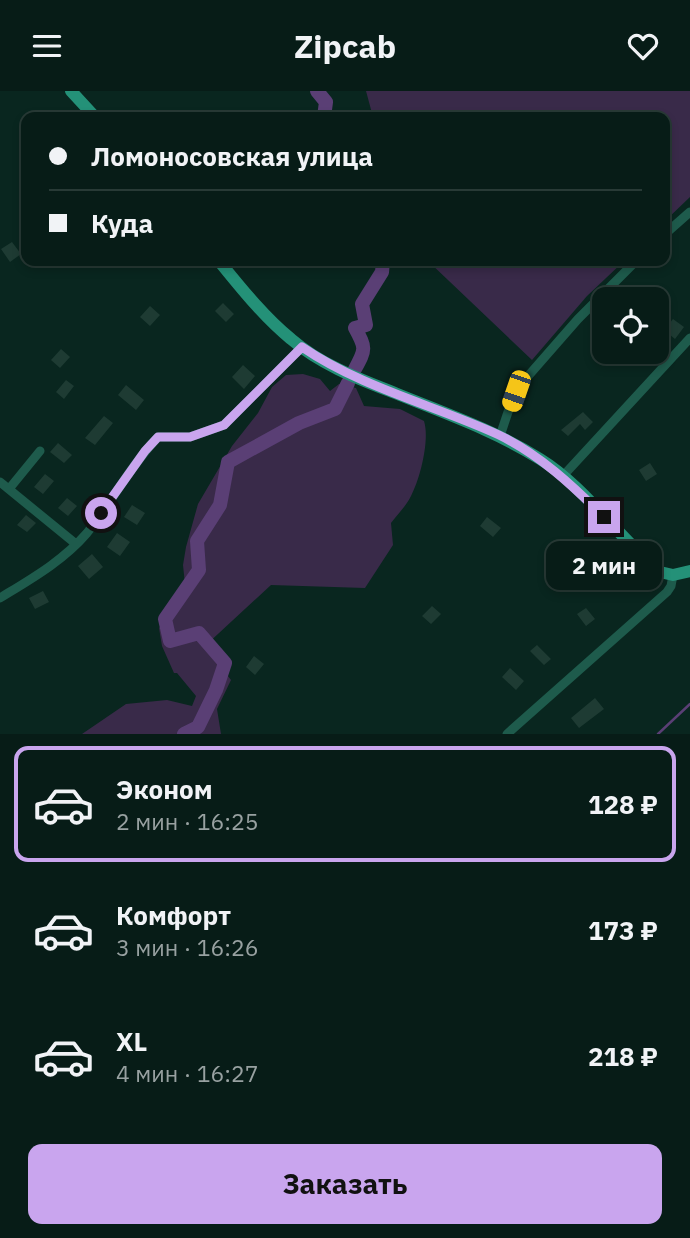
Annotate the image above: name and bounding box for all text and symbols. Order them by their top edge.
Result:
text: Zipcab [294,25,396,67]
icon: menu [28,27,66,65]
icon: heart [624,27,662,65]
text: Ломоносовская улица [91,139,373,173]
text: Куда [91,206,153,240]
map controls [592,287,669,364]
button: locate [592,287,669,364]
car [500,368,533,414]
route start [85,497,117,529]
route end [588,501,620,533]
callout: 2 мин [546,541,662,591]
text: 2 мин [572,550,636,580]
text: Эконом [116,772,213,806]
icon: car [32,773,95,836]
text: 128 ₽ [588,787,658,821]
text: 2 мин · 16:25 [116,806,259,836]
text: Комфорт [116,898,231,932]
icon: car [32,899,95,962]
text: 173 ₽ [588,913,658,947]
text: 3 мин · 16:26 [116,932,259,962]
text: XL [116,1024,147,1058]
icon: car [32,1025,95,1088]
text: 218 ₽ [588,1039,658,1073]
text: 4 мин · 16:27 [116,1058,259,1088]
button: Заказать [28,1144,662,1224]

